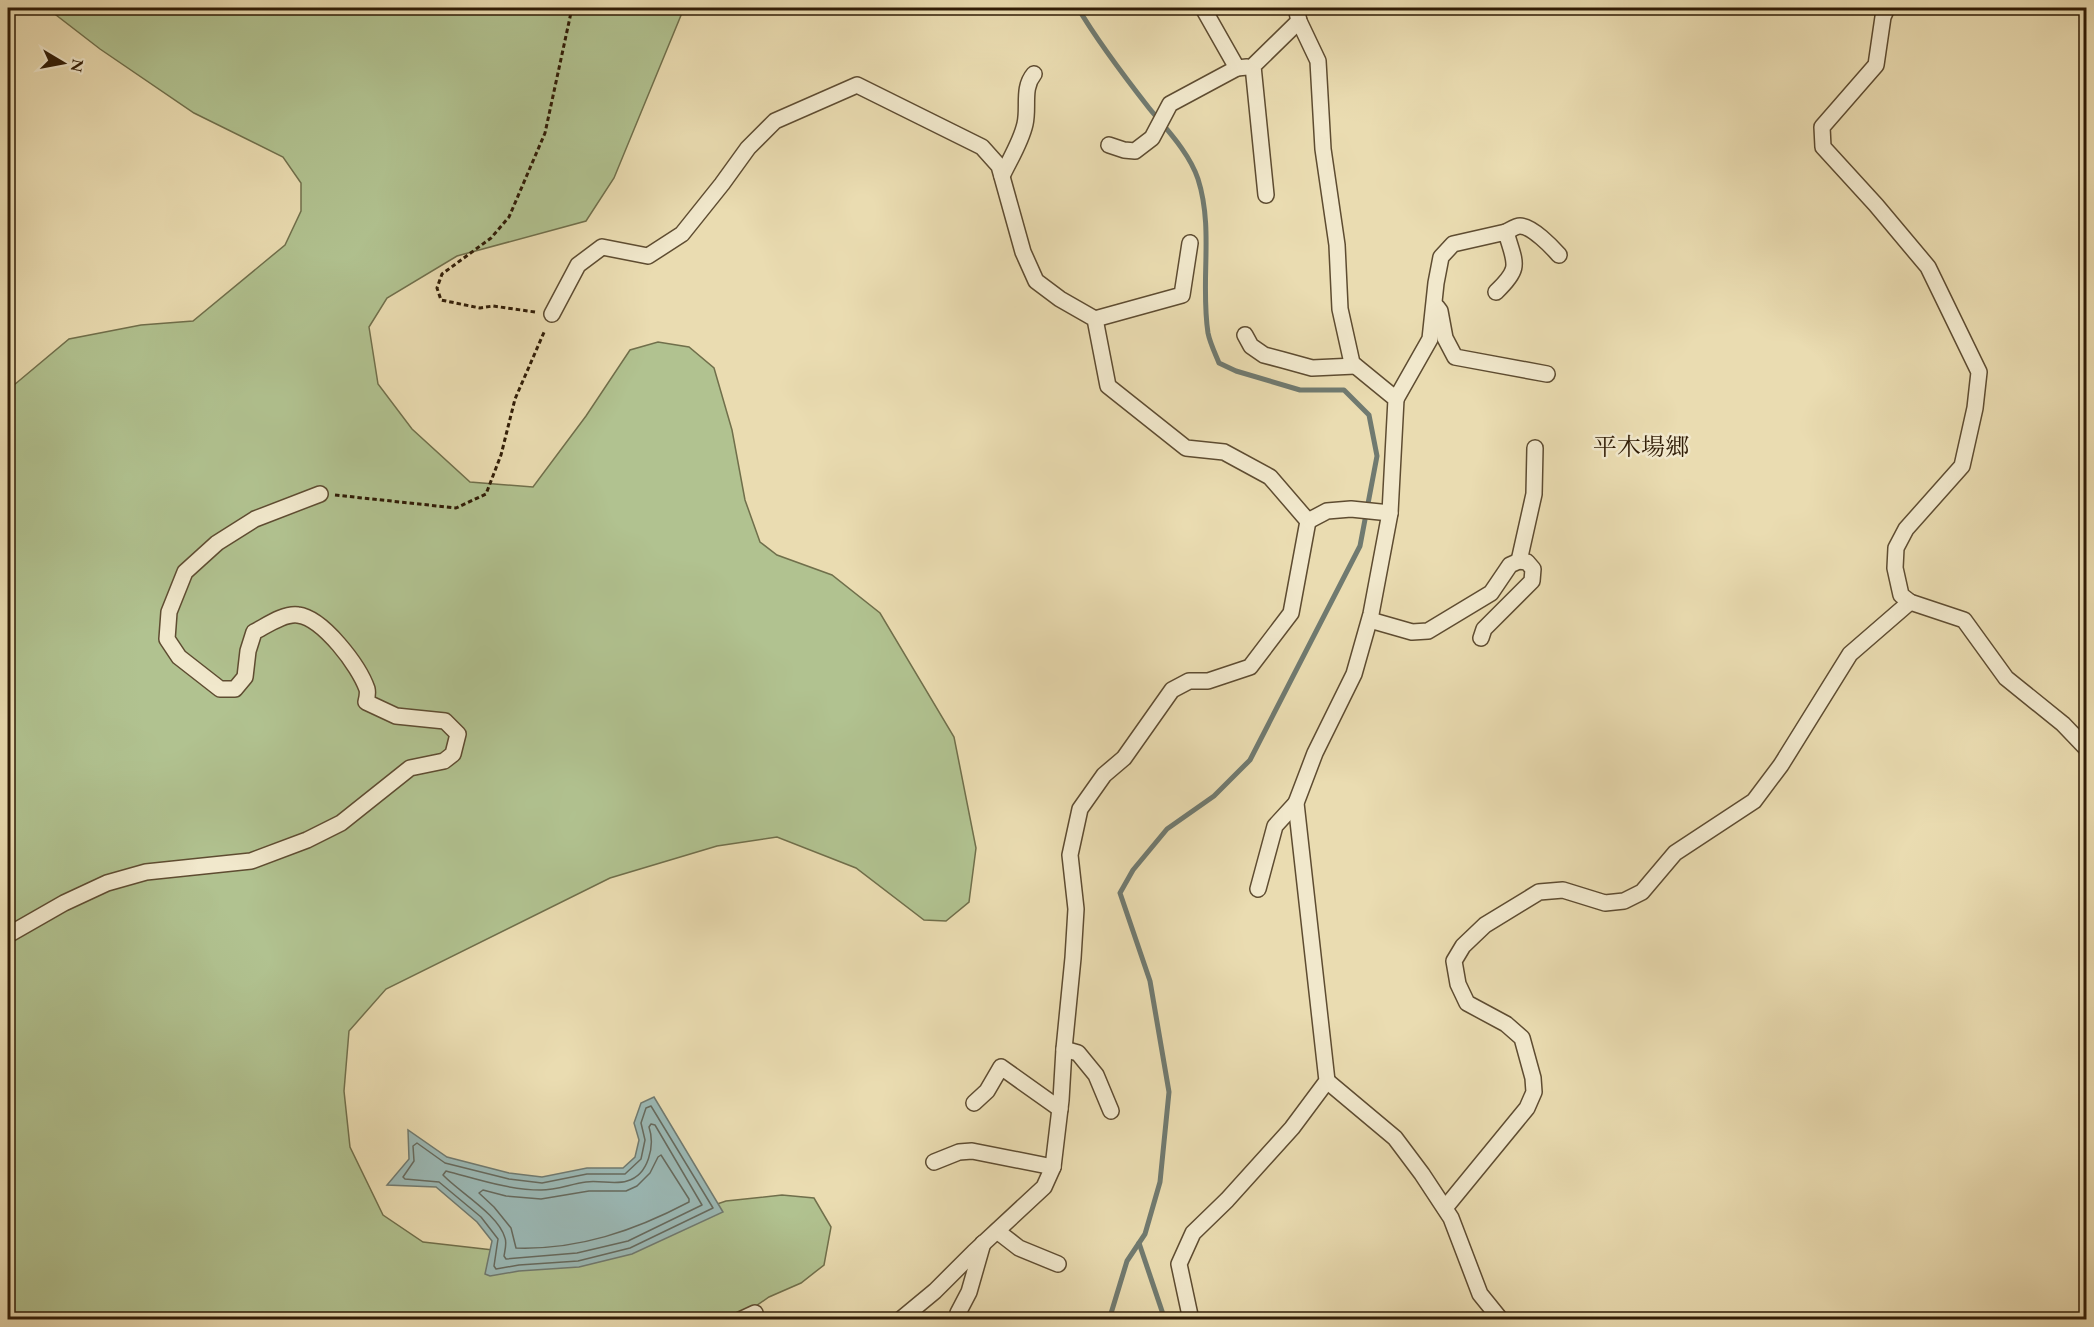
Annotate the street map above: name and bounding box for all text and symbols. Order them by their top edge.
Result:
north arrow [33,33,93,93]
text: N [66,57,89,74]
district label: 平木場郷 [1593,431,1689,462]

